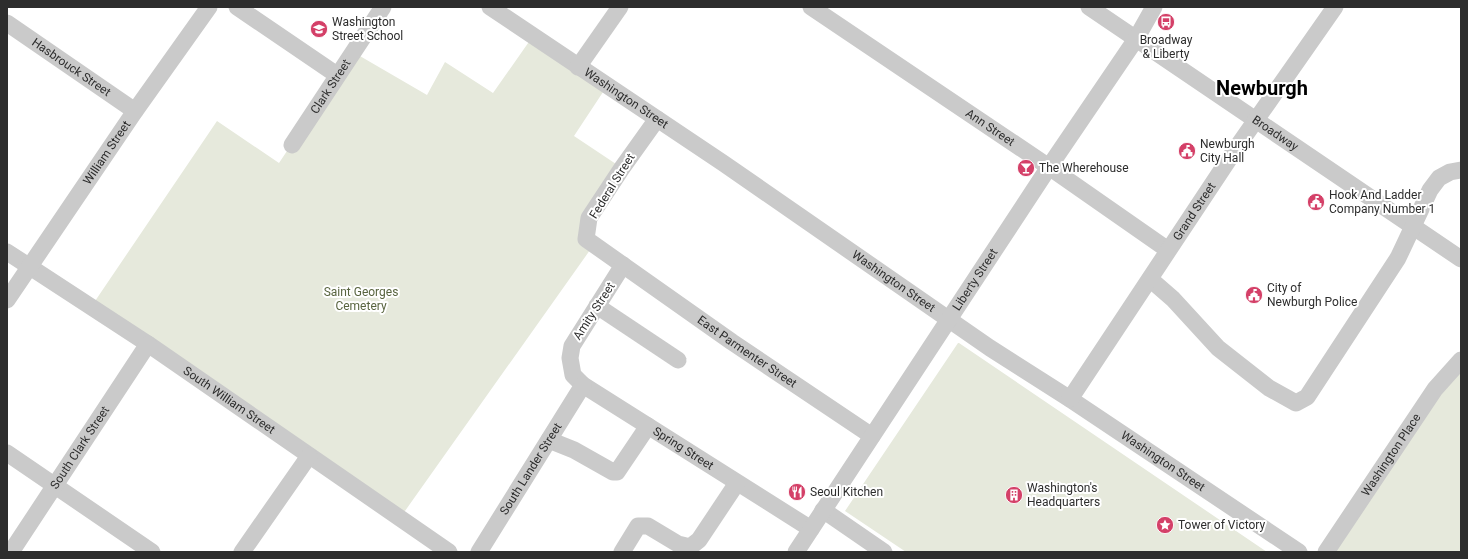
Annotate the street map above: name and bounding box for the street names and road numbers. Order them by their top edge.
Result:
street label: Hasbrouck Street [29,35,113,99]
street label: Clark Street [308,57,354,116]
street label: Washington Street [582,65,671,131]
street label: Ann Street [963,106,1017,149]
street label: Broadway [1250,113,1301,154]
street label: William Street [80,118,133,187]
street label: Federal Street [586,151,638,221]
street label: Grand Street [1170,180,1219,243]
street label: Liberty Street [950,246,1000,313]
street label: Washington Street [849,248,938,315]
street label: Amity Street [570,280,618,342]
street label: East Parmenter Street [695,313,800,391]
street label: South William Street [181,364,278,437]
street label: South Clark Street [47,404,112,492]
street label: Washington Place [1359,411,1424,499]
street label: South Lander Street [497,420,565,517]
street label: Spring Street [650,424,716,473]
street label: Washington Street [1118,428,1208,494]

